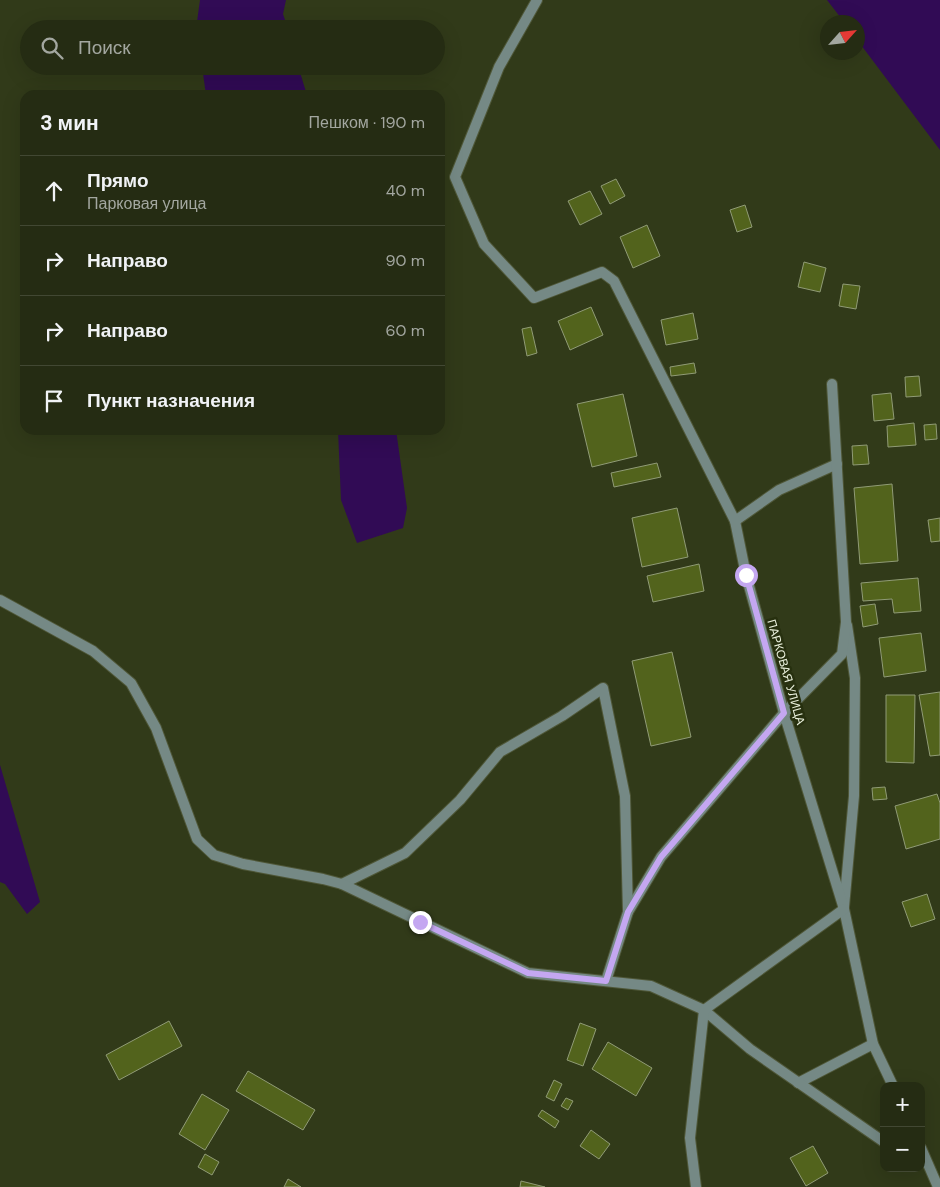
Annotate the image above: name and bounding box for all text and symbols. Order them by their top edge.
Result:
north arrow [820,15,865,60]
search box [20,20,445,75]
icon: search [38,34,66,62]
text: Поиск [78,35,131,60]
text: 3 мин [40,109,99,137]
text: Пешком · 190 m [309,112,425,133]
text: Прямо [87,168,149,193]
icon: ahead [40,177,68,205]
text: 40 m [386,180,425,201]
text: Парковая улица [87,193,207,214]
icon: right [40,247,68,275]
text: Направо [87,248,168,273]
text: 90 m [385,250,425,271]
icon: right [40,317,68,345]
text: Направо [87,318,168,343]
text: 60 m [385,320,425,341]
icon: arrive [40,387,68,415]
text: Пункт назначения [87,388,255,413]
route start [735,564,758,587]
street label: ПАРКОВАЯ УЛИЦА [763,617,809,727]
route end [409,911,432,934]
map controls [880,1082,925,1172]
button: + [880,1082,925,1127]
button: − [880,1127,925,1172]

